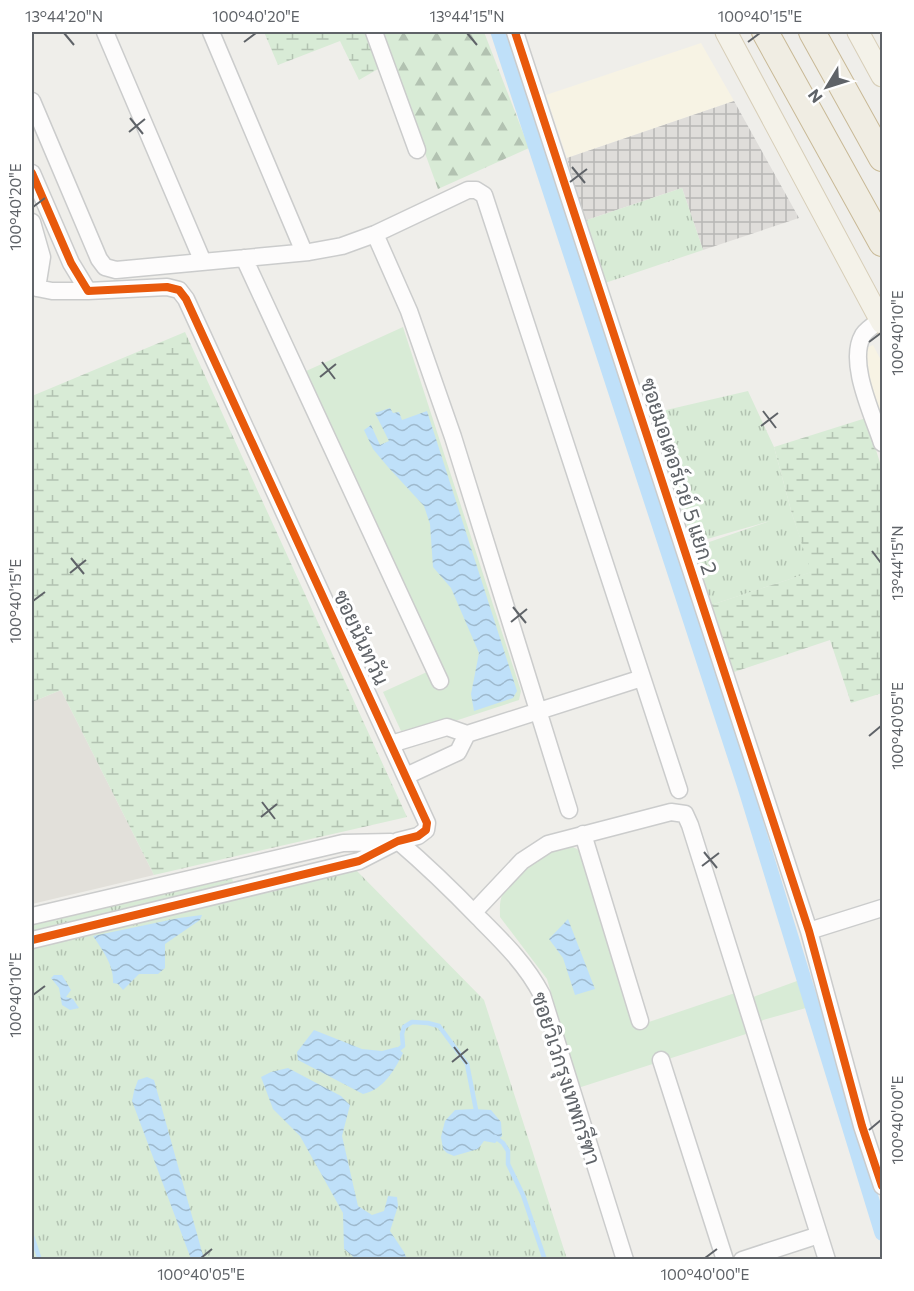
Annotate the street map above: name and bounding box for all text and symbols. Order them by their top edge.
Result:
text: 13°44'20"N [25,7,103,25]
text: 100°40'20"E [212,7,300,25]
text: 13°44'15"N [430,7,504,25]
text: 100°40'15"E [718,7,802,25]
north arrow [797,57,857,117]
text: N [804,86,826,107]
text: 100°40'20"E [6,163,24,251]
text: 100°40'10"E [888,290,906,376]
street label: ซอยมอเตอร์เวย์ 5 แยก 2 [636,374,724,578]
text: 13°44'15"N [888,526,906,600]
text: 100°40'15"E [6,559,24,643]
street label: ซอยนันทวัน [329,586,395,688]
text: 100°40'05"E [888,682,906,770]
text: 100°40'10"E [6,952,24,1038]
street label: ซอยวิเว่กรุงเทพกรีฑา [524,989,607,1168]
text: 100°40'00"E [888,1075,906,1164]
text: 100°40'05"E [157,1265,245,1283]
text: 100°40'00"E [661,1265,750,1283]

